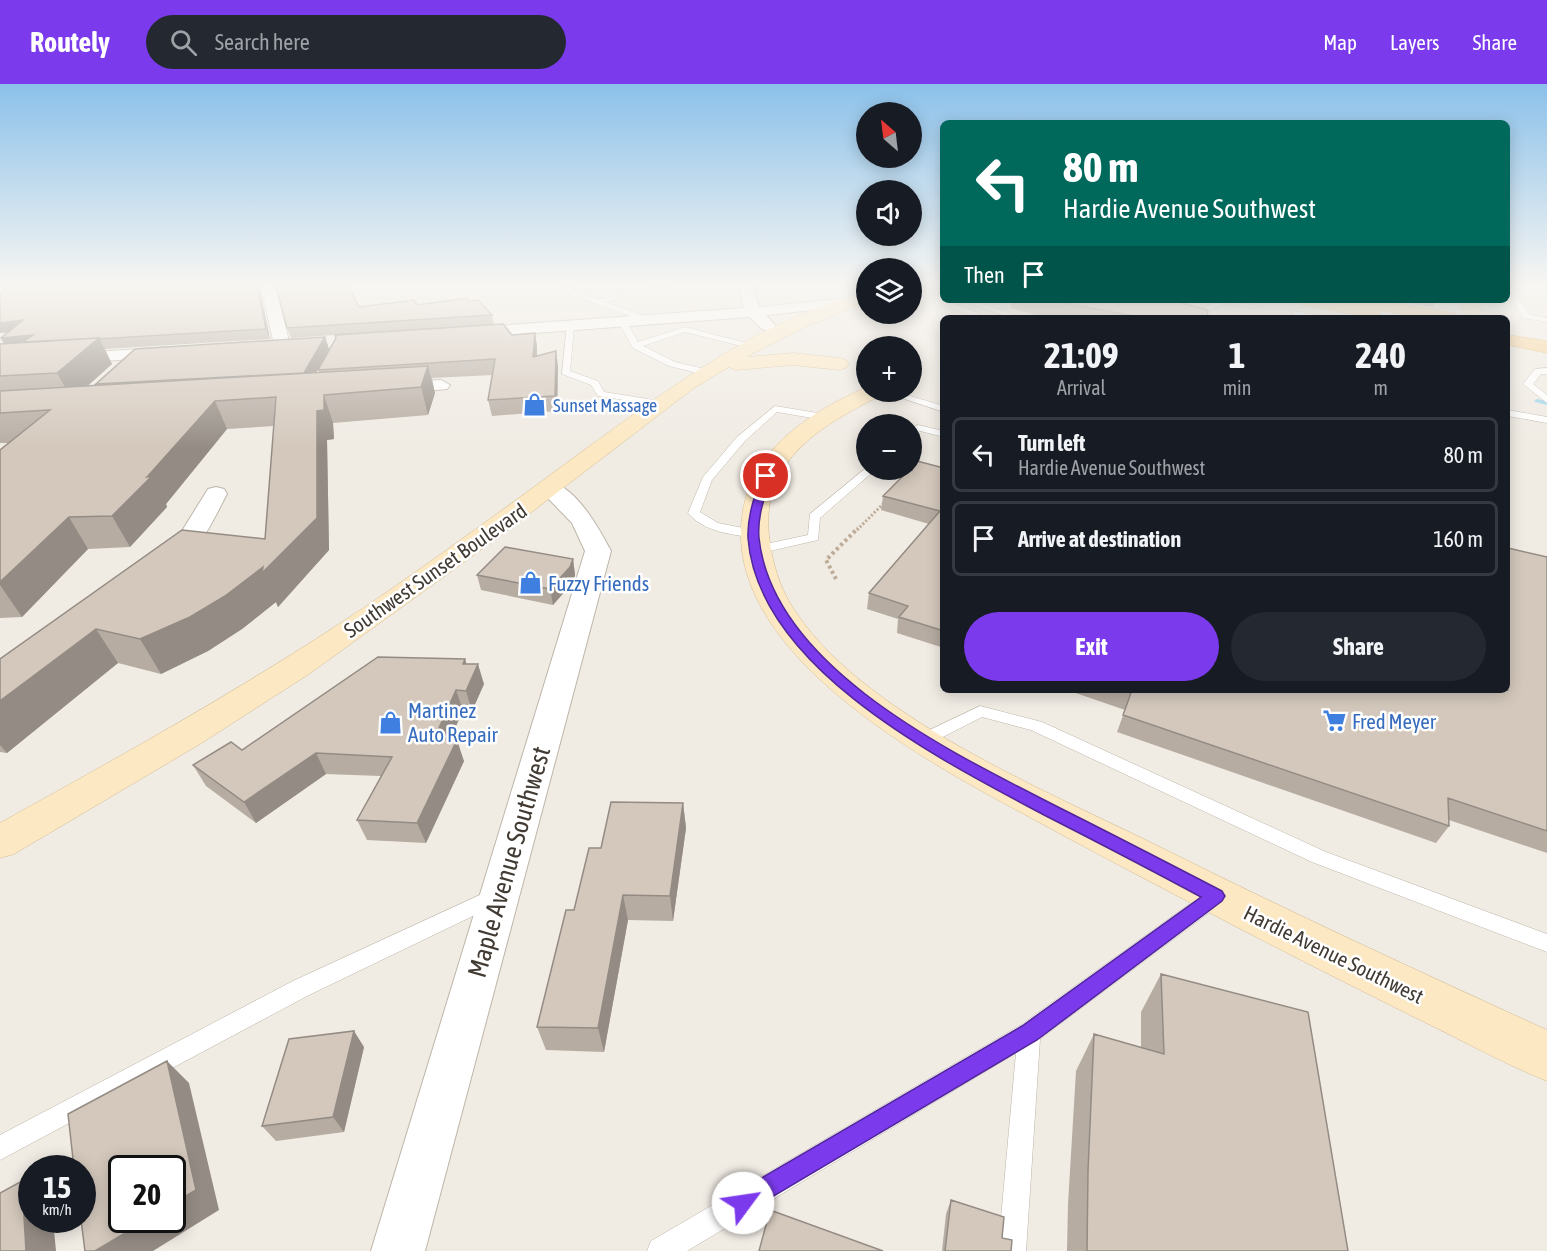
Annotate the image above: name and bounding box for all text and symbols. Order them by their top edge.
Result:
search box [146,15,566,69]
text: Routely [30,26,110,58]
icon: search [167,26,200,59]
text: Search here [215,29,310,55]
text: Map [1323,30,1357,54]
text: Layers [1390,30,1440,54]
text: Share [1473,30,1517,54]
north arrow [856,102,922,168]
map controls [856,102,922,480]
text: 80 m [1063,143,1138,191]
icon: left [964,144,1042,222]
button: sound [856,180,922,246]
text: Hardie Avenue Southwest [1063,193,1316,224]
button: layers [856,258,922,324]
icon: arrive [1017,258,1050,291]
text: Then [964,262,1005,288]
text: 21:09 [1044,334,1119,376]
text: 1 [1229,334,1245,376]
text: 240 [1355,334,1406,376]
button: + [856,336,922,402]
text: Arrival [1057,376,1106,399]
text: min [1223,376,1251,399]
text: m [1373,376,1388,399]
shop icon: Sunset Massage [522,392,548,418]
place label: Sunset Massage [553,395,657,416]
button: − [856,414,922,480]
text: Turn left [1018,430,1085,456]
icon: left [967,438,1000,471]
text: 80 m [1443,442,1483,468]
pin [740,450,791,501]
text: Hardie Avenue Southwest [1018,456,1205,479]
icon: arrive [749,459,782,492]
street label: Southwest Sunset Boulevard [339,498,531,642]
icon: arrive [967,522,1000,555]
text: Arrive at destination [1018,526,1181,552]
text: 160 m [1433,526,1483,552]
shop icon: Fuzzy Friends [517,570,543,596]
place label: Fuzzy Friends [548,571,649,595]
button: Exit [964,612,1219,681]
button: Share [1231,612,1486,681]
place label: Martinez Auto Repair [408,698,499,746]
supermarket icon: Fred Meyer [1321,708,1347,734]
shop icon: Martinez Auto Repair [377,709,403,735]
place label: Fred Meyer [1352,709,1437,733]
street label: Maple Avenue Southwest [462,743,556,981]
street label: Hardie Avenue Southwest [1240,900,1428,1008]
speed limit sign: 20 [108,1155,186,1233]
text: 15 [43,1170,71,1204]
position arrow [711,1171,775,1235]
text: km/h [42,1201,72,1218]

